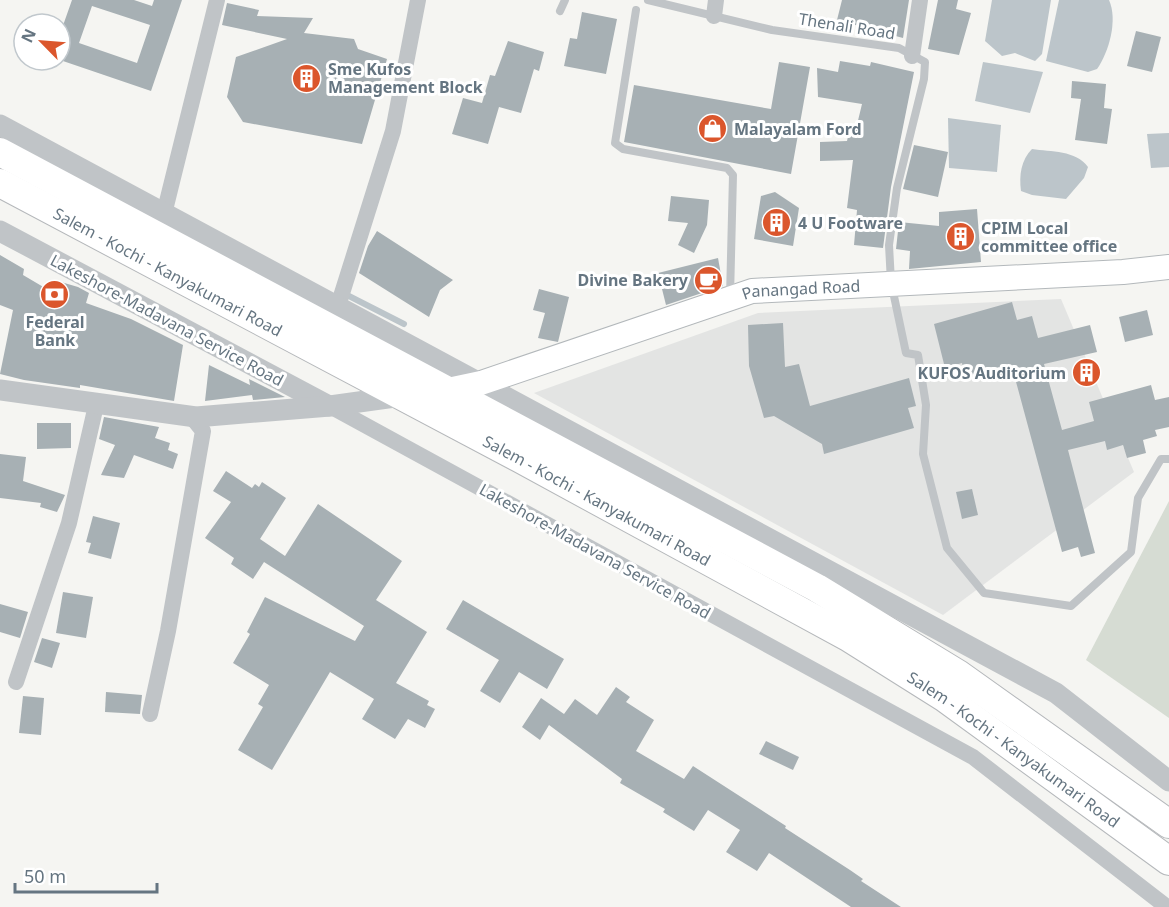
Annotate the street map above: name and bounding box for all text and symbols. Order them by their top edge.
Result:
street label: Thenali Road [797,8,897,44]
north arrow [12,12,72,72]
text: N [16,25,41,46]
place label: Sme Kufos Management Block [328,58,483,98]
building icon: Sme Kufos Management Block [291,62,323,94]
shop icon: Malayalam Ford [697,113,729,145]
place label: Malayalam Ford [734,118,862,140]
street label: Salem - Kochi - Kanyakumari Road [50,202,286,342]
building icon: 4 U Footware [761,207,793,239]
place label: 4 U Footware [798,212,903,234]
place label: CPIM Local committee office [981,217,1117,257]
building icon: CPIM Local committee office [944,221,976,253]
street label: Lakeshore-Madavana Service Road [47,249,287,391]
cafe icon: Divine Bakery [693,264,725,296]
place label: Divine Bakery [577,269,689,291]
street label: Panangad Road [739,274,861,305]
bank icon: Federal Bank [39,278,71,310]
place label: Federal Bank [25,311,85,351]
building icon: KUFOS Auditorium [1071,357,1103,389]
place label: KUFOS Auditorium [918,362,1066,384]
street label: Salem - Kochi - Kanyakumari Road [479,430,715,571]
street label: Lakeshore-Madavana Service Road [476,478,714,624]
street label: Salem - Kochi - Kanyakumari Road [903,666,1124,833]
scale bar [15,856,158,894]
text: 50 m [24,864,66,888]

